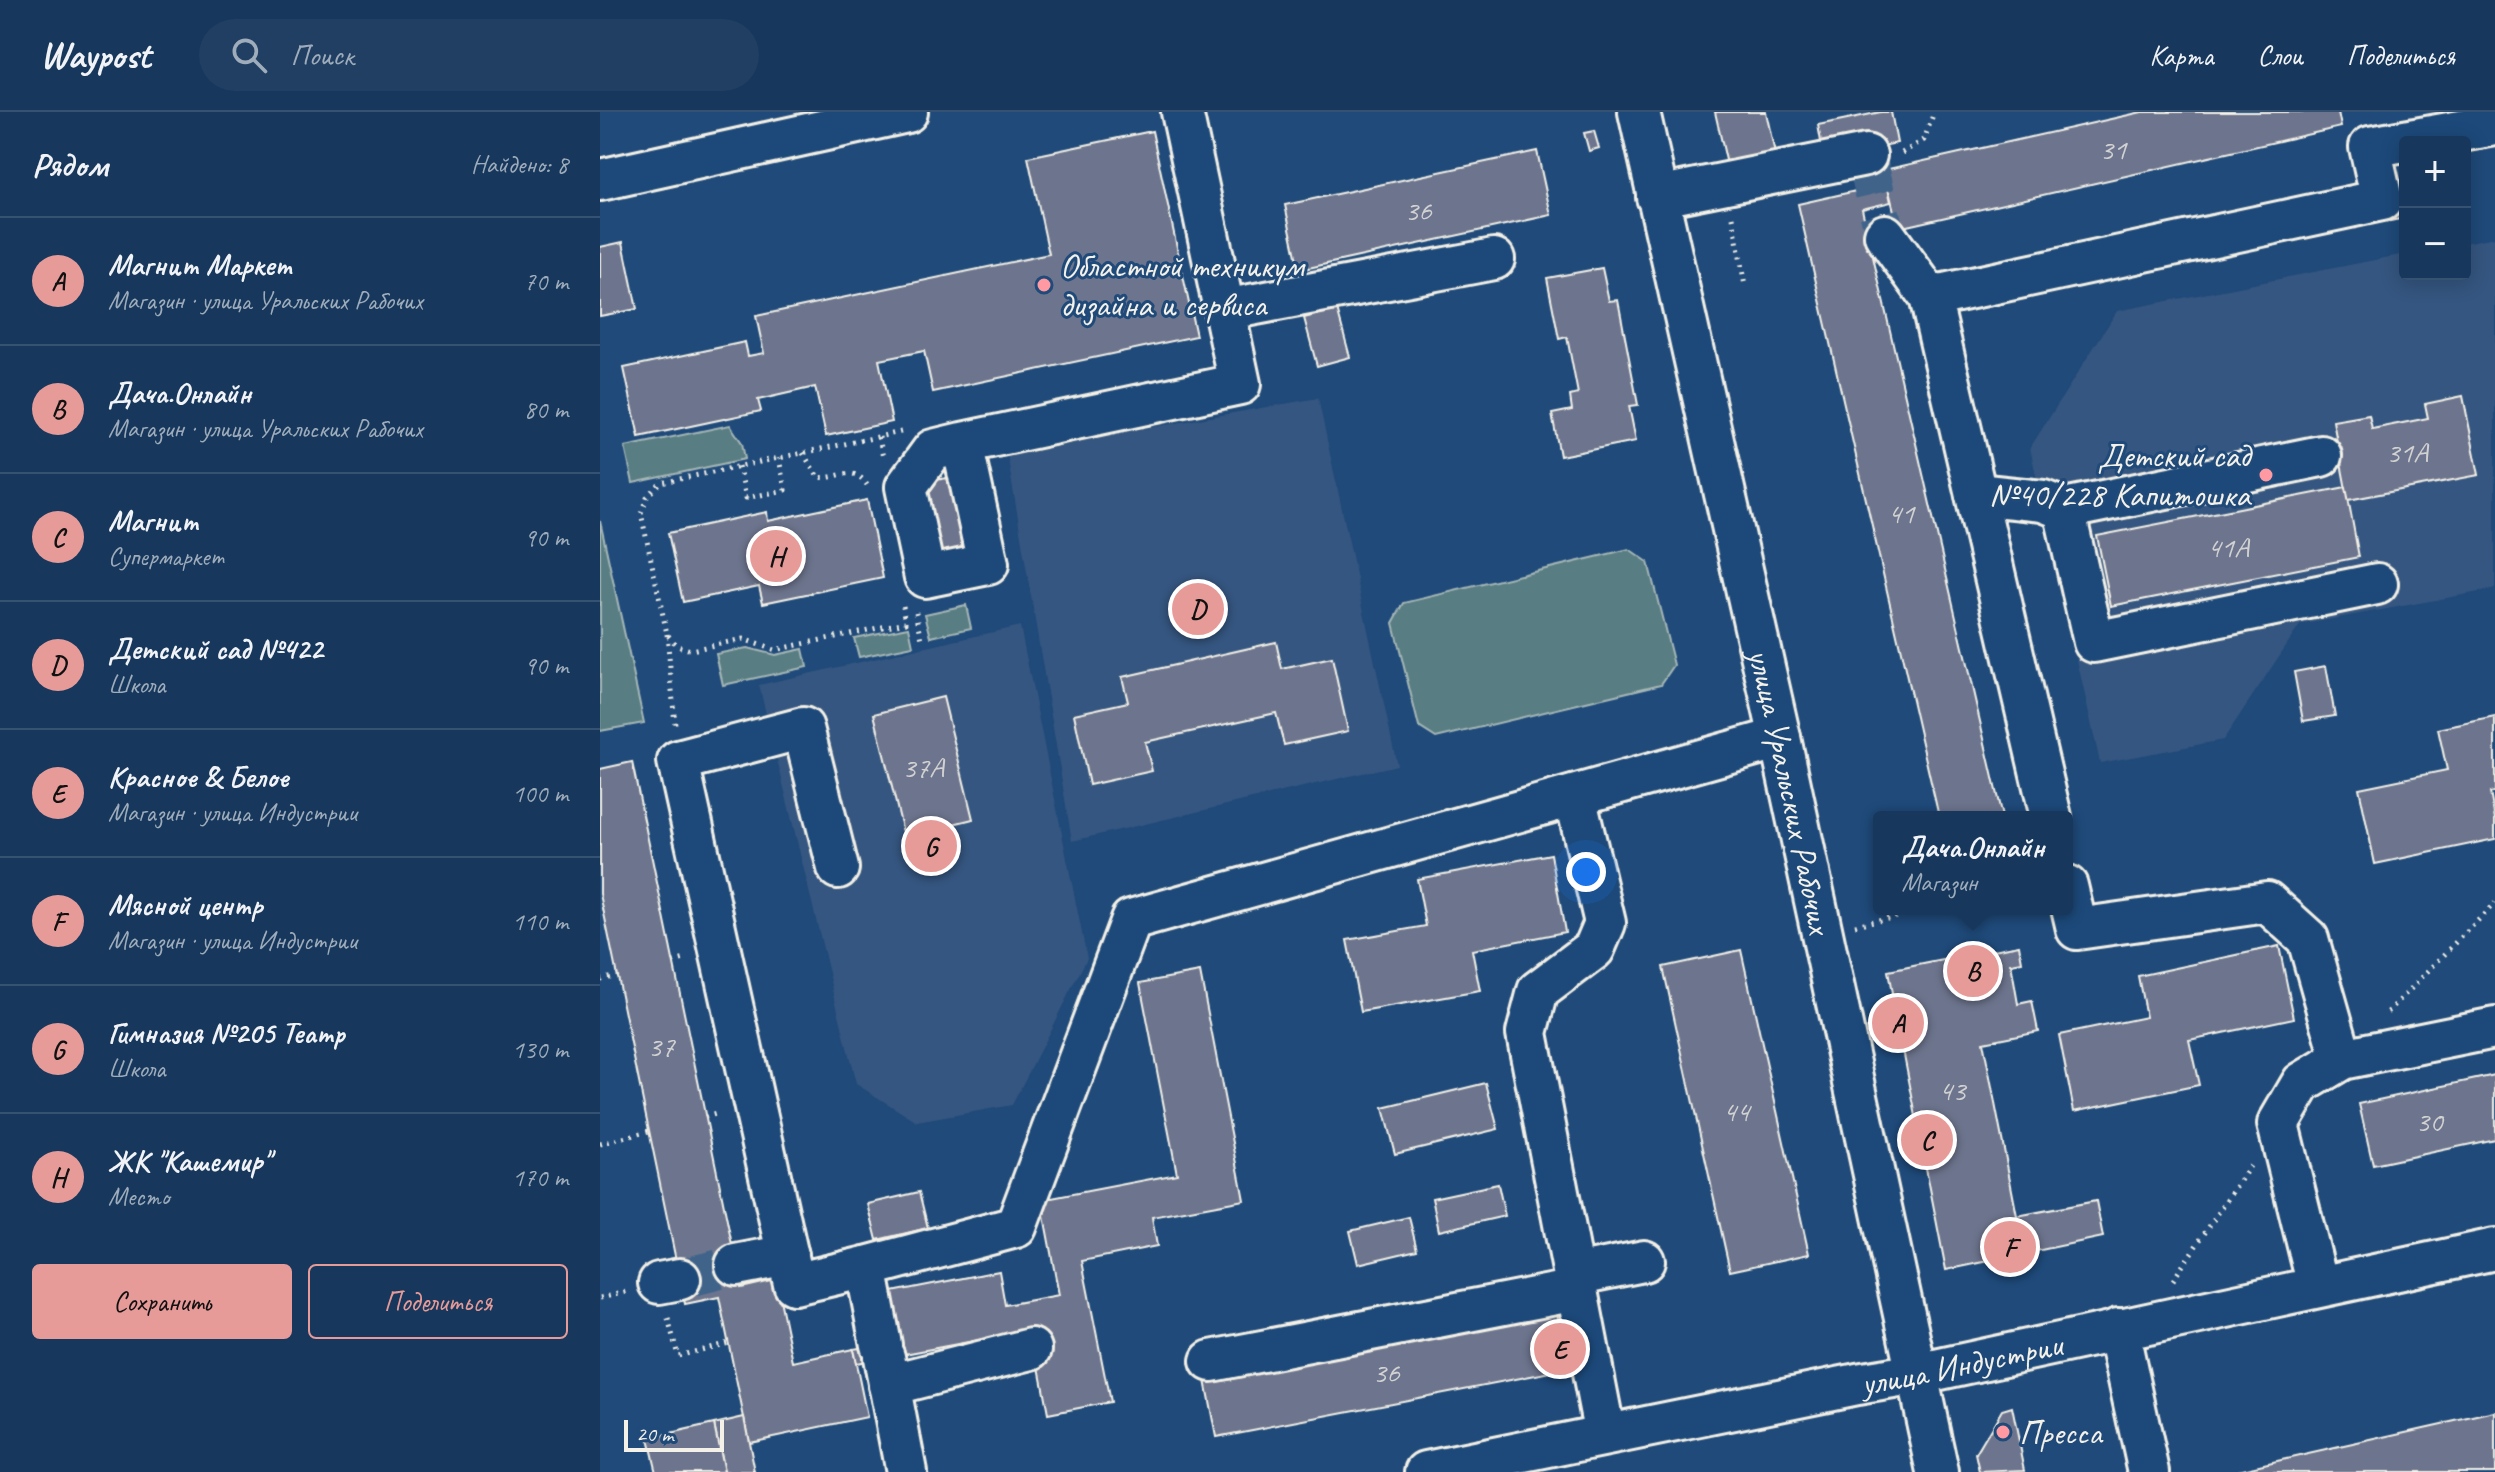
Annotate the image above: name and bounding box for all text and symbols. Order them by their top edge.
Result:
search box [199,19,759,91]
text: Waypost [40,32,151,79]
icon: search [227,33,271,77]
text: Поиск [291,36,354,74]
text: Карта [2150,38,2214,73]
text: Слои [2258,38,2303,73]
text: Поделиться [2347,38,2455,73]
house number: 31 [2100,130,2128,168]
map controls [2399,136,2471,280]
button: + [2399,136,2471,208]
text: Рядом [32,143,108,186]
text: Найдено: 8 [471,148,568,181]
house number: 36 [1405,191,1433,229]
button: − [2399,208,2471,280]
place label: Областной техникум дизайна и сервиса [1060,244,1306,326]
text: Магнит Маркет [108,246,292,284]
text: A [51,265,65,298]
text: 70 m [524,265,568,298]
marker: Областной техникум дизайна и сервиса [1035,276,1053,294]
text: Магазин · улица Уральских Рабочих [108,284,423,317]
text: Дача.Онлайн [108,374,251,412]
text: B [51,393,65,426]
text: 80 m [524,393,568,426]
text: Магазин · улица Уральских Рабочих [108,412,423,445]
house number: 31А [2386,433,2430,471]
place label: Детский сад №40/228 Капитошка [1989,434,2253,516]
marker: Детский сад №40/228 Капитошка [2257,466,2275,484]
house number: 41 [1888,494,1916,532]
text: Магнит [108,502,199,540]
text: C [52,521,64,554]
text: 90 m [524,521,568,554]
pin: H [750,526,802,586]
house number: 41А [2207,528,2251,566]
text: Супермаркет [108,540,224,573]
pin: D [1172,579,1224,639]
text: Детский сад №422 [108,630,323,668]
street label: улица Уральских Рабочих [1738,643,1843,940]
text: D [50,649,66,682]
text: 90 m [524,649,568,682]
text: Школа [108,668,165,701]
house number: 37А [902,748,946,786]
text: Красное & Белое [108,758,289,796]
text: E [51,777,65,810]
text: 100 m [512,777,568,810]
text: Магазин · улица Индустрии [108,796,357,829]
popup [1873,811,2073,915]
pin: G [905,816,957,876]
text: Дача.Онлайн [1901,828,2045,866]
your location [1566,852,1606,892]
text: Магазин [1901,866,1977,899]
text: Мясной центр [108,886,262,924]
text: F [52,905,64,938]
text: 110 m [512,905,568,938]
text: Магазин · улица Индустрии [108,924,357,957]
pin: B [1947,941,1999,1001]
pin: A [1872,993,1924,1053]
text: Гимназия №205 Театр [108,1014,345,1052]
house number: 37 [648,1027,676,1065]
text: G [52,1033,64,1066]
text: 130 m [512,1033,568,1066]
text: Школа [108,1052,165,1085]
house number: 43 [1939,1071,1968,1109]
house number: 44 [1723,1092,1752,1130]
house number: 30 [2416,1102,2445,1140]
pin: C [1901,1110,1953,1170]
text: ЖК "Кашемир" [108,1142,270,1180]
text: H [51,1161,65,1194]
text: 170 m [512,1161,568,1194]
text: Место [108,1180,170,1213]
pin: F [1984,1217,2036,1277]
button: Сохранить [32,1264,292,1339]
button: Поделиться [308,1264,568,1339]
pin: E [1534,1319,1586,1379]
street label: улица Индустрии [1856,1322,2068,1405]
house number: 36 [1373,1353,1401,1391]
place label: Пресса [2019,1411,2104,1454]
scale bar [624,1416,724,1452]
text: 20 m [636,1420,673,1448]
marker: Пресса [1994,1423,2012,1441]

